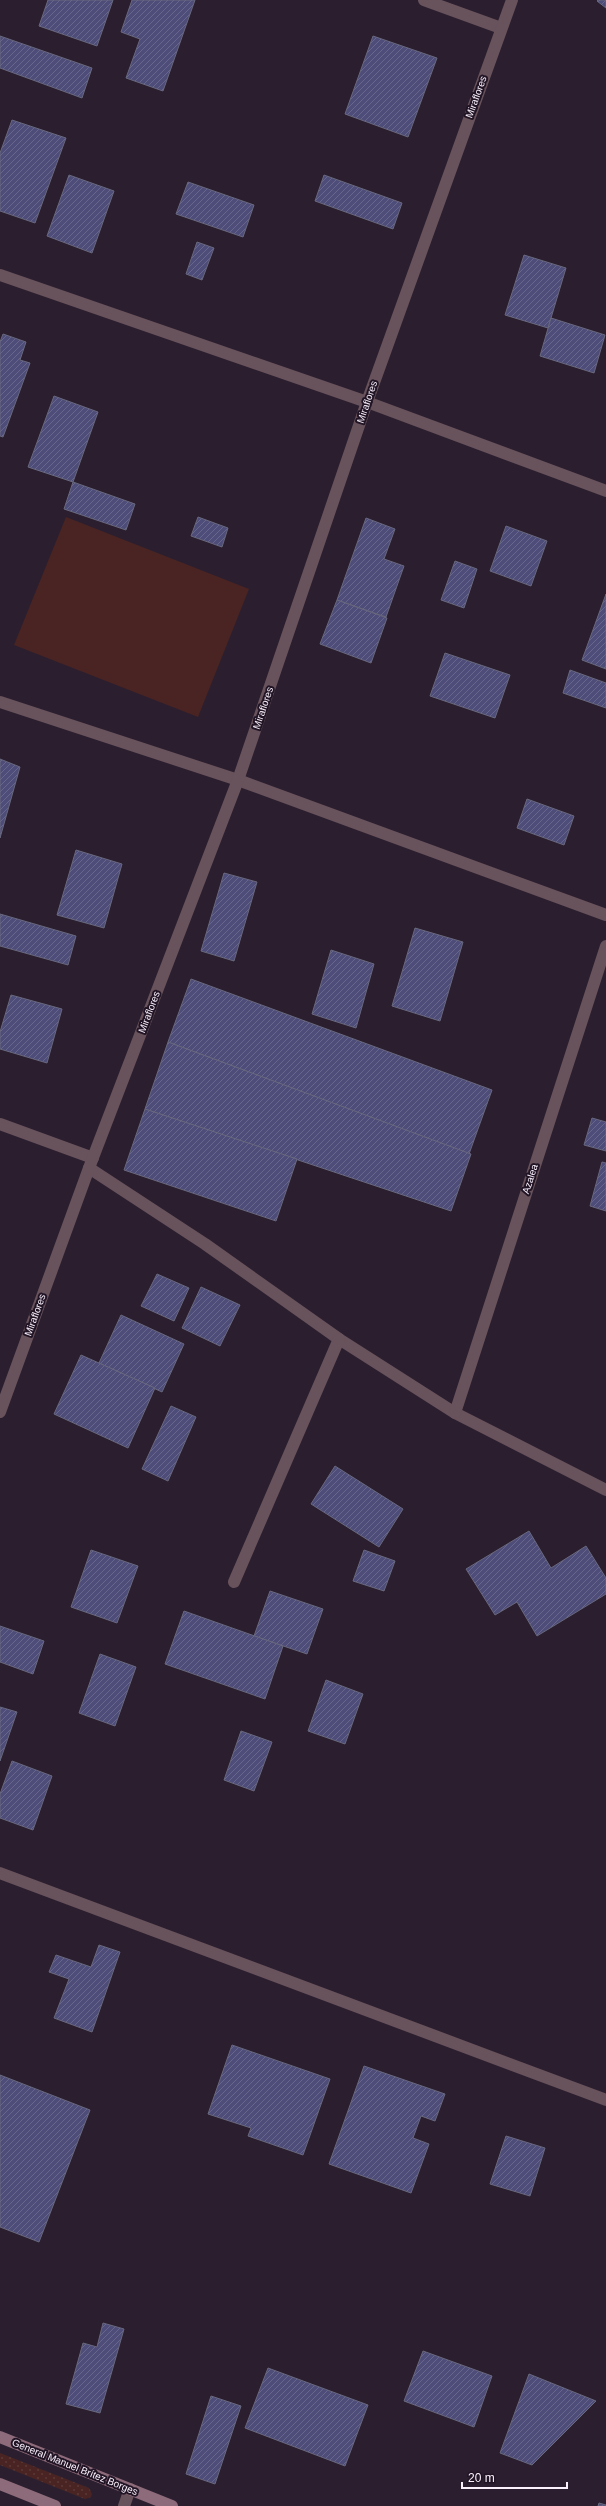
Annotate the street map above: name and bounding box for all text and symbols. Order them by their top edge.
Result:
street label: Miraflores [463,74,489,120]
street label: Miraflores [355,379,379,425]
street label: Miraflores [251,685,275,731]
street label: Miraflores [136,990,162,1034]
street label: Azalea [520,1162,540,1195]
street label: Miraflores [22,1292,48,1338]
street label: General Manuel Brítez Borges [11,2437,139,2497]
scale bar [462,2464,567,2490]
text: 20 m [468,2471,495,2485]

